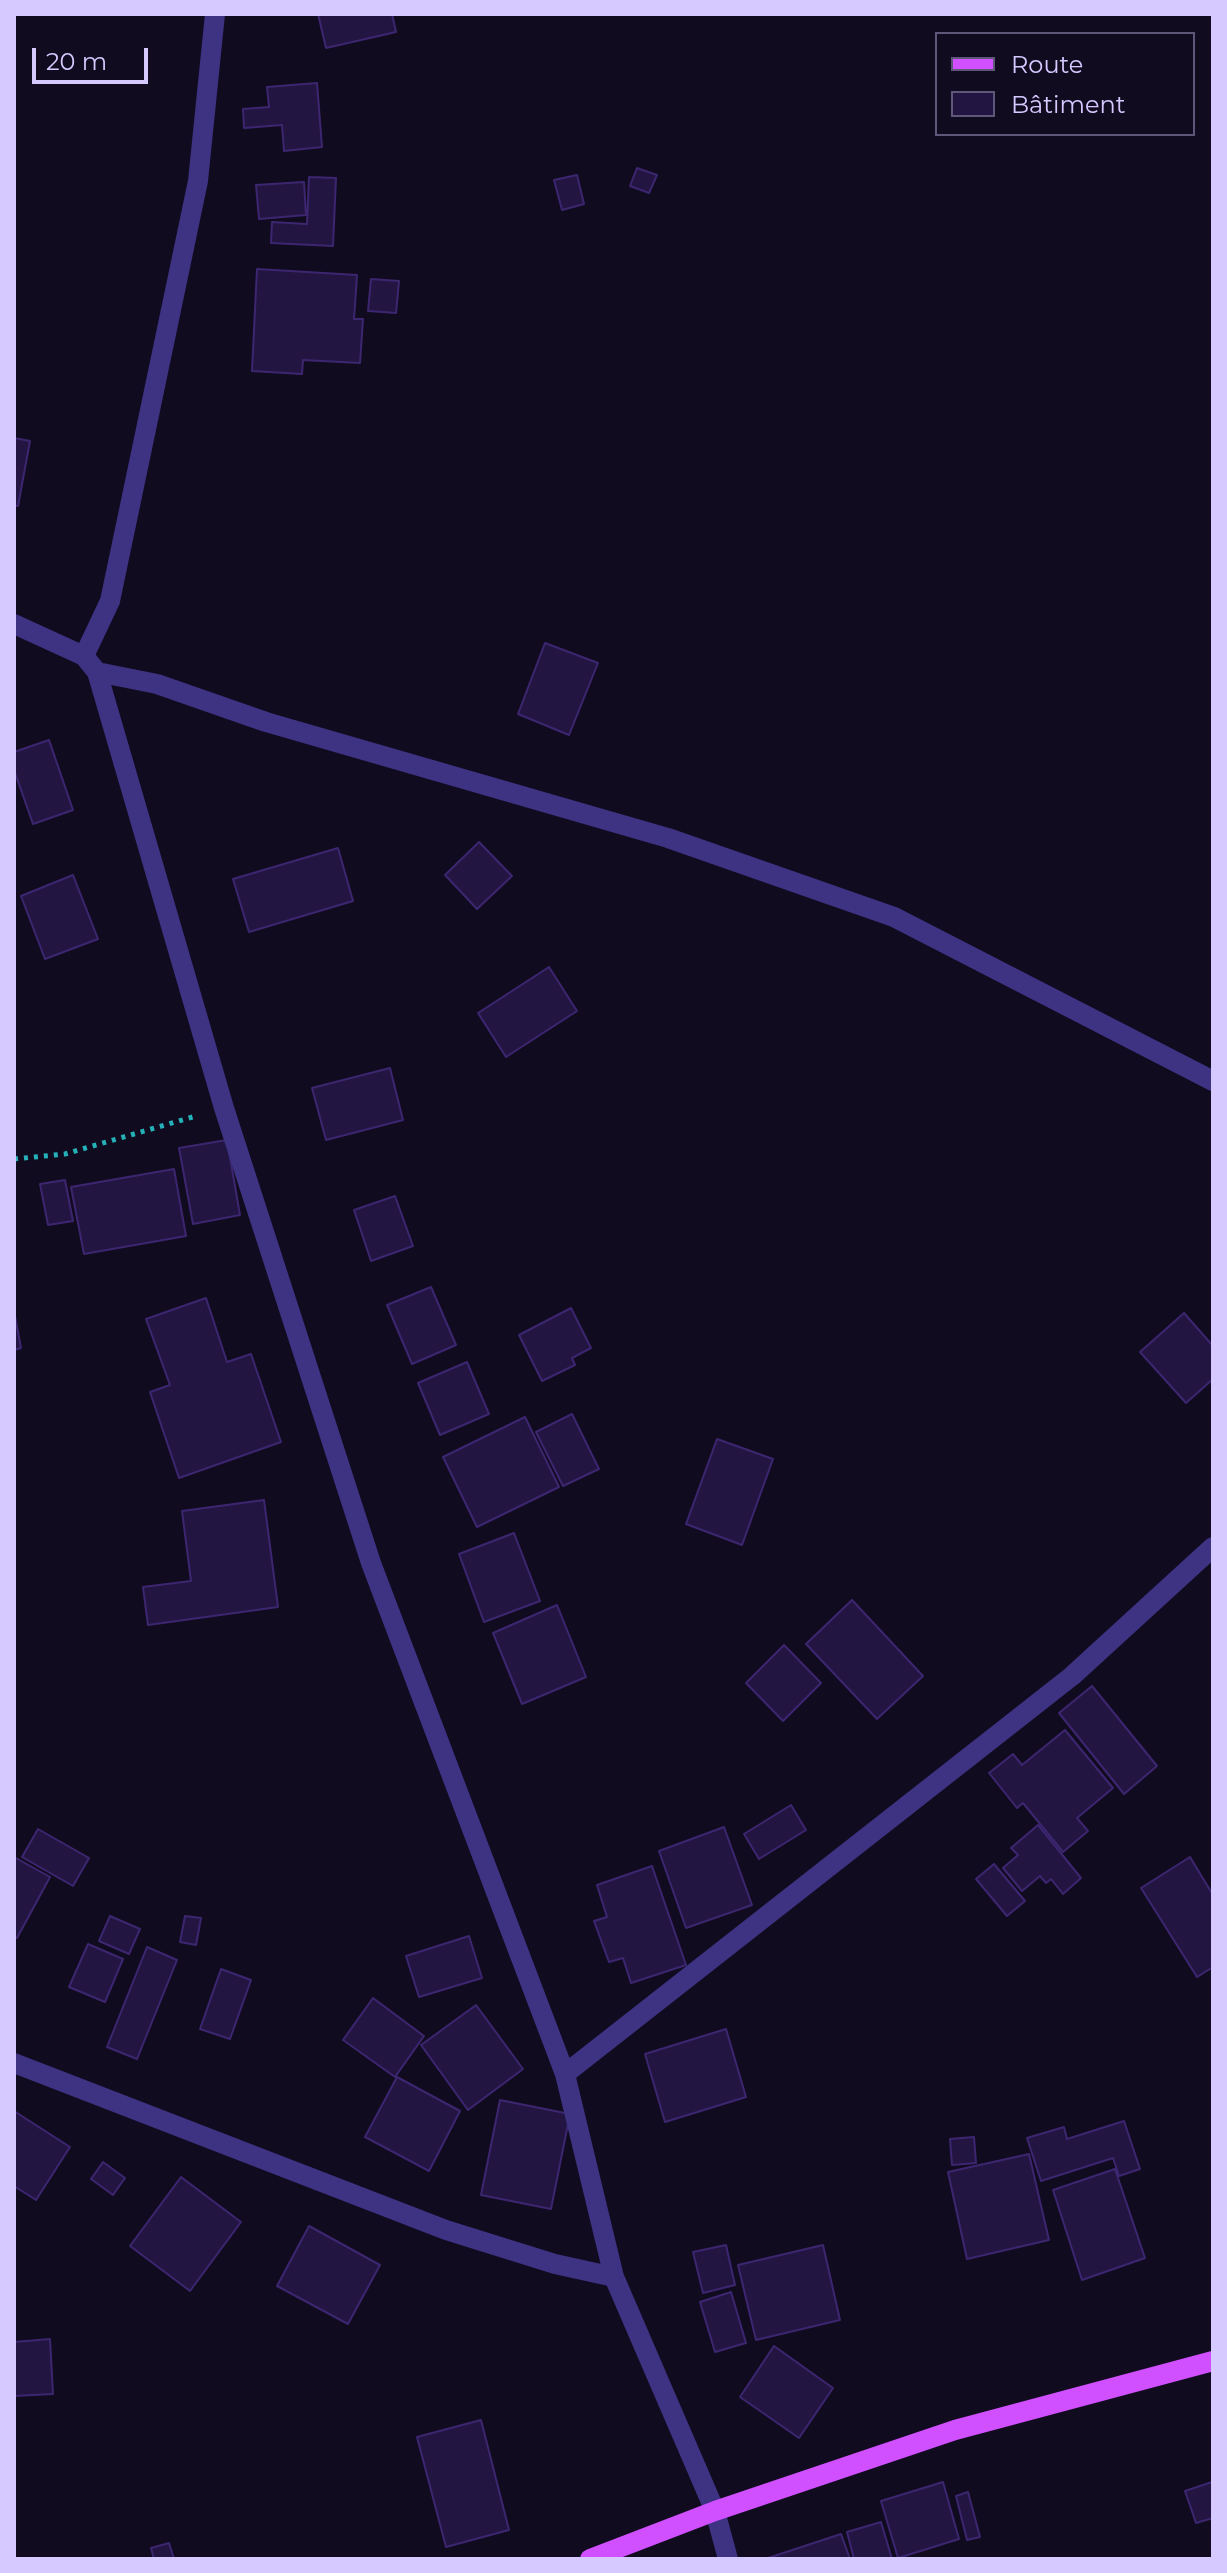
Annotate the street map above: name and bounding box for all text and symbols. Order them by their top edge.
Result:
scale bar [36,32,152,82]
legend [935,32,1195,136]
text: 20 m [46,47,107,76]
text: Route [1011,50,1083,79]
text: Bâtiment [1011,90,1125,119]

